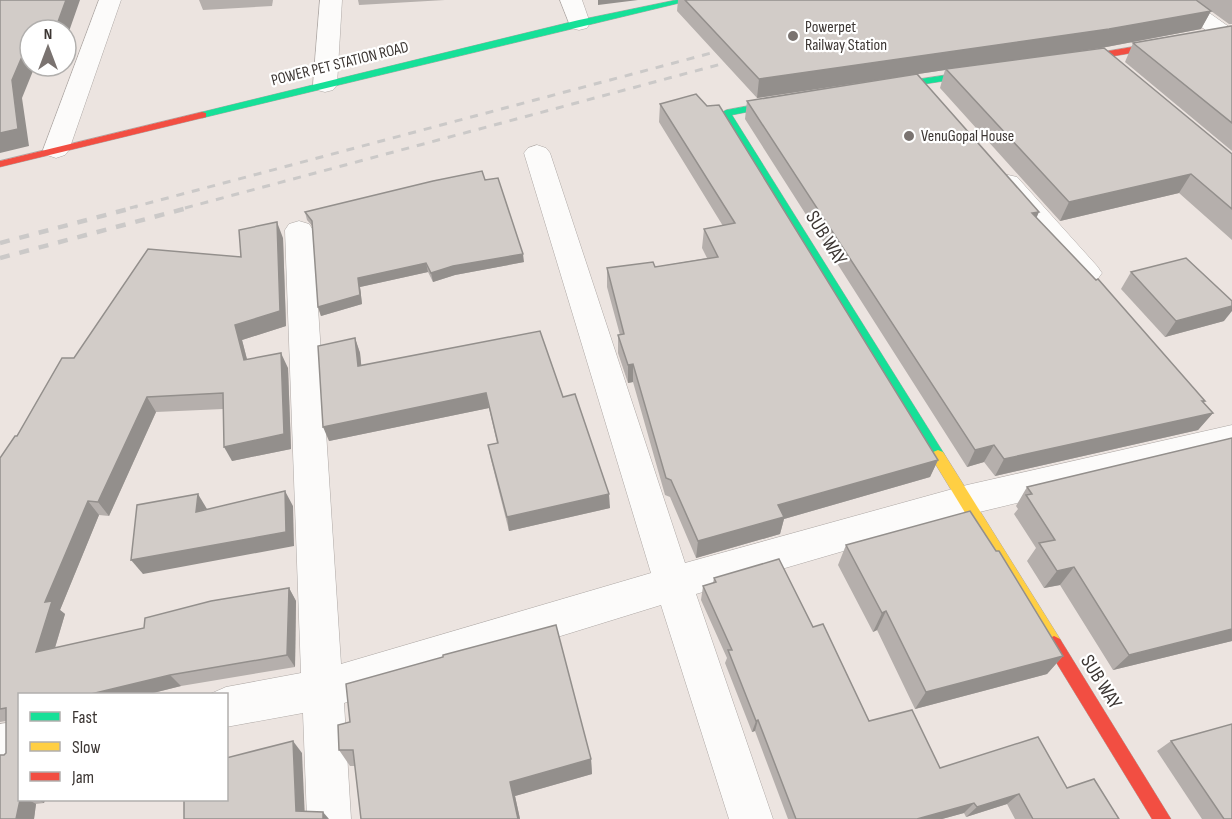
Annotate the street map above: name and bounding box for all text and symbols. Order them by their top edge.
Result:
north arrow [18,18,78,78]
place label: Powerpet Railway Station [805,18,887,55]
text: N [44,25,52,44]
marker: Powerpet Railway Station [786,29,800,43]
street label: POWER PET STATION ROAD [269,38,411,90]
place label: VenuGopal House [921,127,1014,146]
marker: VenuGopal House [902,129,916,143]
street label: SUB WAY [800,207,852,270]
street label: SUB WAY [1075,651,1127,714]
legend [18,693,228,801]
text: Fast [72,707,98,728]
text: Slow [72,737,101,758]
text: Jam [71,767,94,788]

